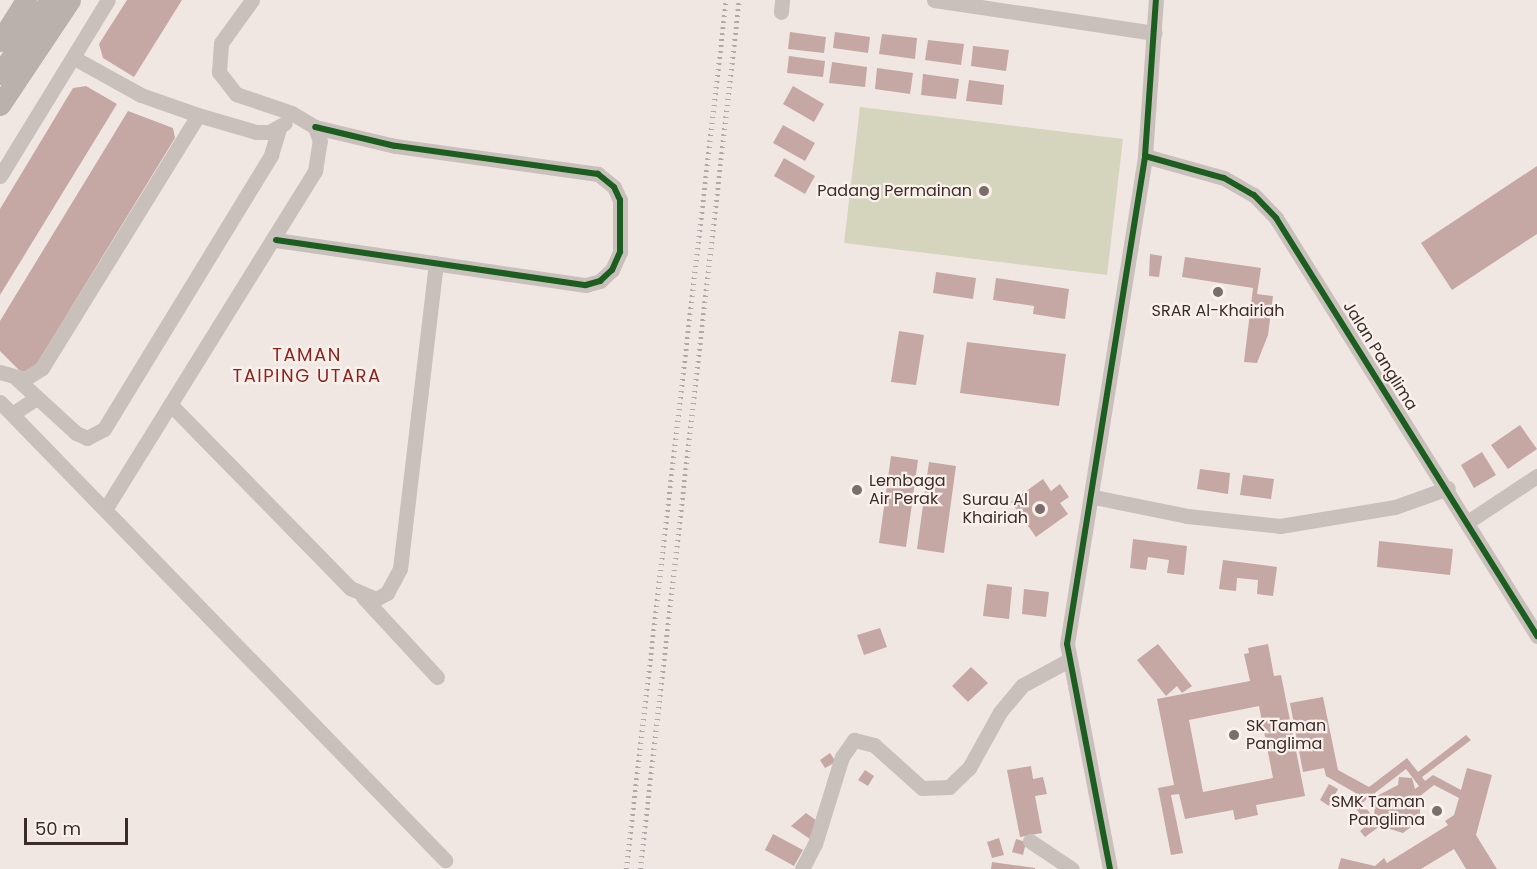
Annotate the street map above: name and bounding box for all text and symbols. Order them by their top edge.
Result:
place label: Padang Permainan [817,181,972,201]
marker: Padang Permainan [977,184,991,198]
marker: SRAR Al-Khairiah [1211,285,1225,299]
street label: Jalan Panglima [1339,298,1421,414]
place label: SRAR Al-Khairiah [1152,301,1284,321]
district label: TAMAN TAIPING UTARA [232,345,382,388]
place label: Lembaga Air Perak [869,471,946,509]
marker: Lembaga Air Perak [850,483,864,497]
place label: Surau Al Khairiah [962,490,1028,528]
marker: Surau Al Khairiah [1033,502,1047,516]
place label: SK Taman Panglima [1246,716,1326,754]
marker: SK Taman Panglima [1227,728,1241,742]
place label: SMK Taman Panglima [1331,792,1425,830]
marker: SMK Taman Panglima [1430,804,1444,818]
scale bar [27,806,130,844]
text: 50 m [35,816,81,841]

